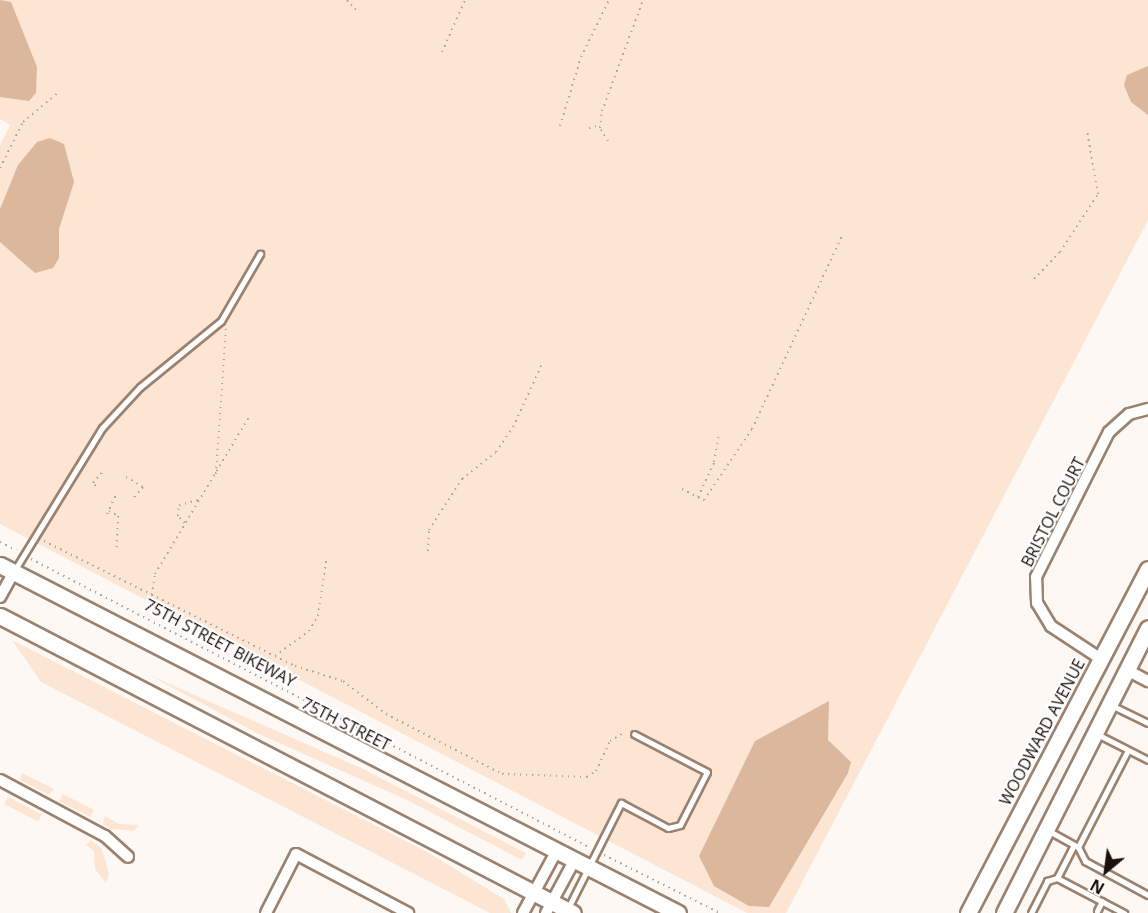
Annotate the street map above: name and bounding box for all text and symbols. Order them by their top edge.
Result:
street label: BRISTOL COURT [1017,454,1089,570]
street label: 75TH STREET BIKEWAY [141,595,299,691]
street label: WOODWARD AVENUE [995,656,1089,808]
street label: 75TH STREET [298,693,394,755]
north arrow [1076,841,1136,901]
text: N [1086,874,1108,900]

